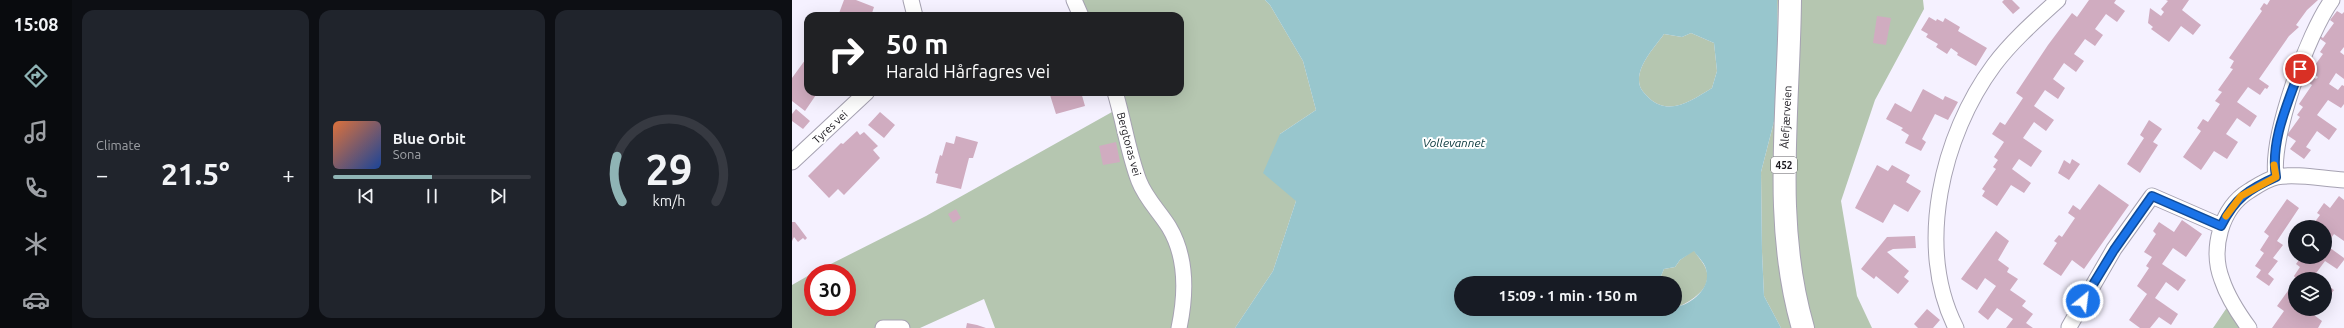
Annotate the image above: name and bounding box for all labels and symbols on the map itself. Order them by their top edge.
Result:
pin [2283,52,2317,86]
street label: Ålefjærveien [1778,85,1794,149]
street label: Tyres vei [810,108,850,146]
street label: Bergtoras vei [1115,111,1143,177]
water label: Vollevannet [1423,136,1486,149]
road number: 452 [1771,157,1797,173]
speed limit sign: 30 [804,264,856,316]
position arrow [2062,280,2104,322]

